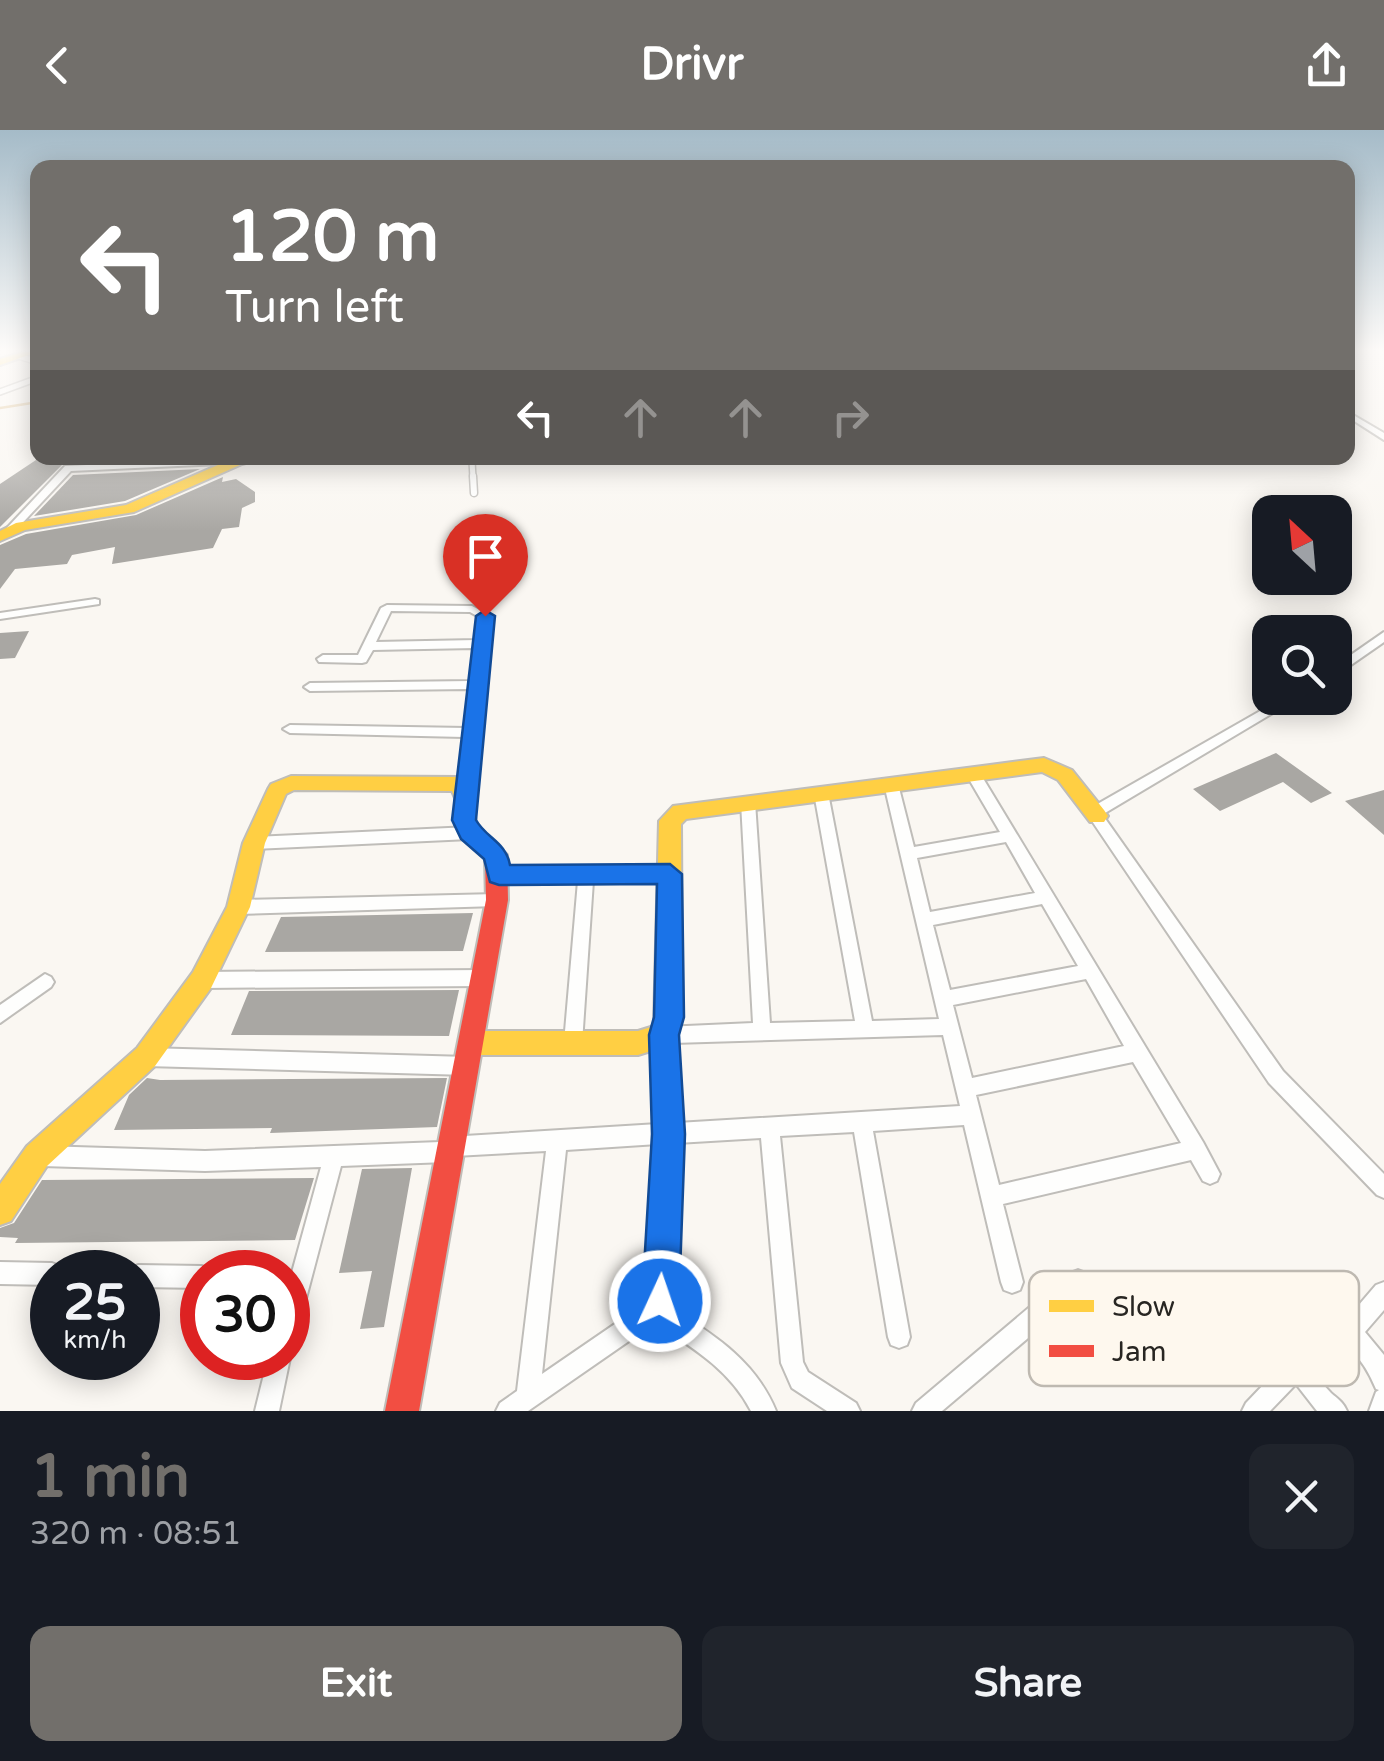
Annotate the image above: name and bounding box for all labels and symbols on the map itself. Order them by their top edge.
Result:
north arrow [1252,495,1352,595]
pin [443,514,528,617]
position arrow [608,1249,712,1353]
speed limit sign: 30 [180,1250,310,1380]
legend [1029,1271,1359,1386]
text: Slow [1112,1290,1175,1324]
text: Jam [1112,1335,1167,1369]

